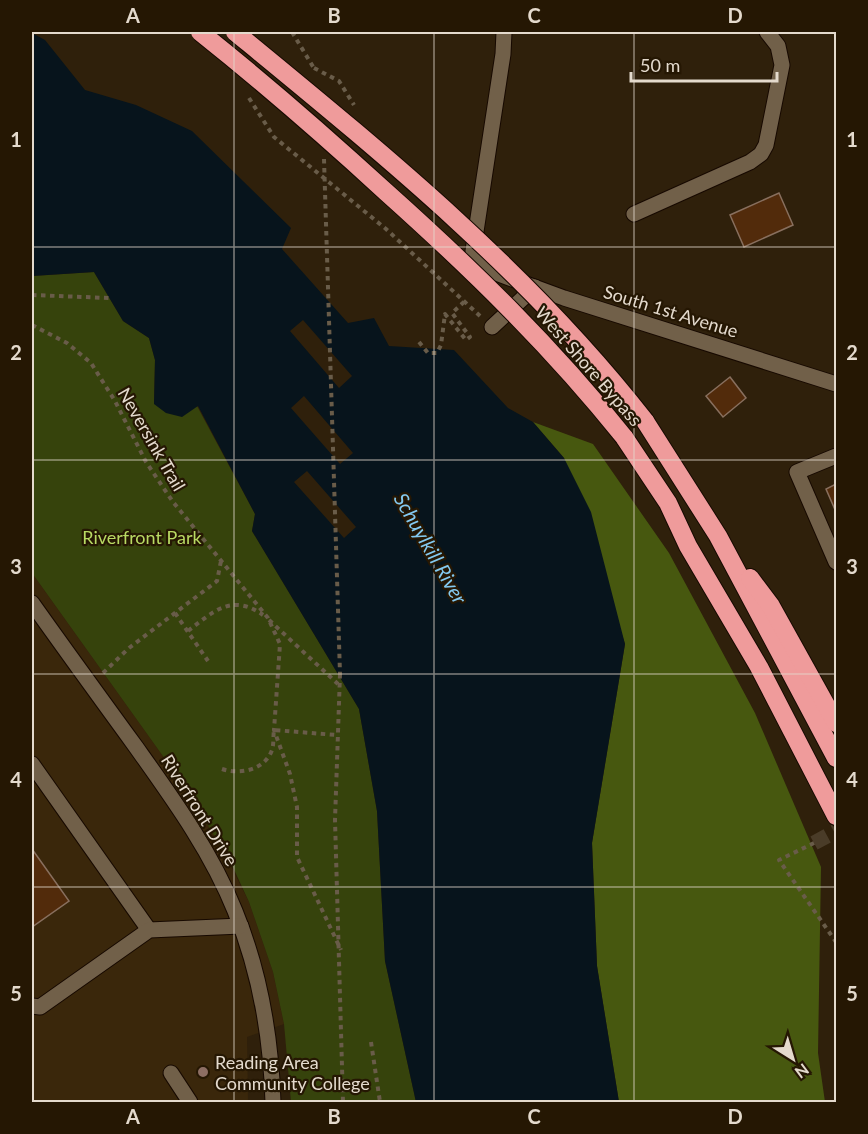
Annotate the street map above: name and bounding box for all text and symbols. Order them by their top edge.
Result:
text: A [125,3,140,27]
text: B [327,3,341,27]
text: C [527,3,541,27]
text: D [727,3,743,27]
scale bar [631,45,776,83]
text: 50 m [640,54,680,76]
text: 1 [10,127,22,151]
text: 1 [846,127,858,151]
street label: South 1st Avenue [601,280,741,342]
street label: West Shore Bypass [531,302,647,431]
text: 2 [10,340,22,364]
text: 2 [846,340,858,364]
street label: Neversink Trail [114,383,190,495]
water label: Schuylkill River [390,488,473,609]
park label: Riverfront Park [82,526,203,548]
text: 3 [10,554,22,578]
text: 3 [846,554,858,578]
street label: Riverfront Drive [157,750,243,870]
text: 4 [10,767,22,791]
text: 4 [846,767,858,791]
text: 5 [10,981,22,1005]
text: 5 [846,981,858,1005]
north arrow [763,1029,823,1089]
place label: Reading Area Community College [215,1051,370,1094]
text: N [792,1060,813,1083]
marker: Reading Area Community College [196,1065,210,1079]
text: A [125,1104,140,1128]
text: B [327,1104,341,1128]
text: C [527,1104,541,1128]
text: D [727,1104,743,1128]

